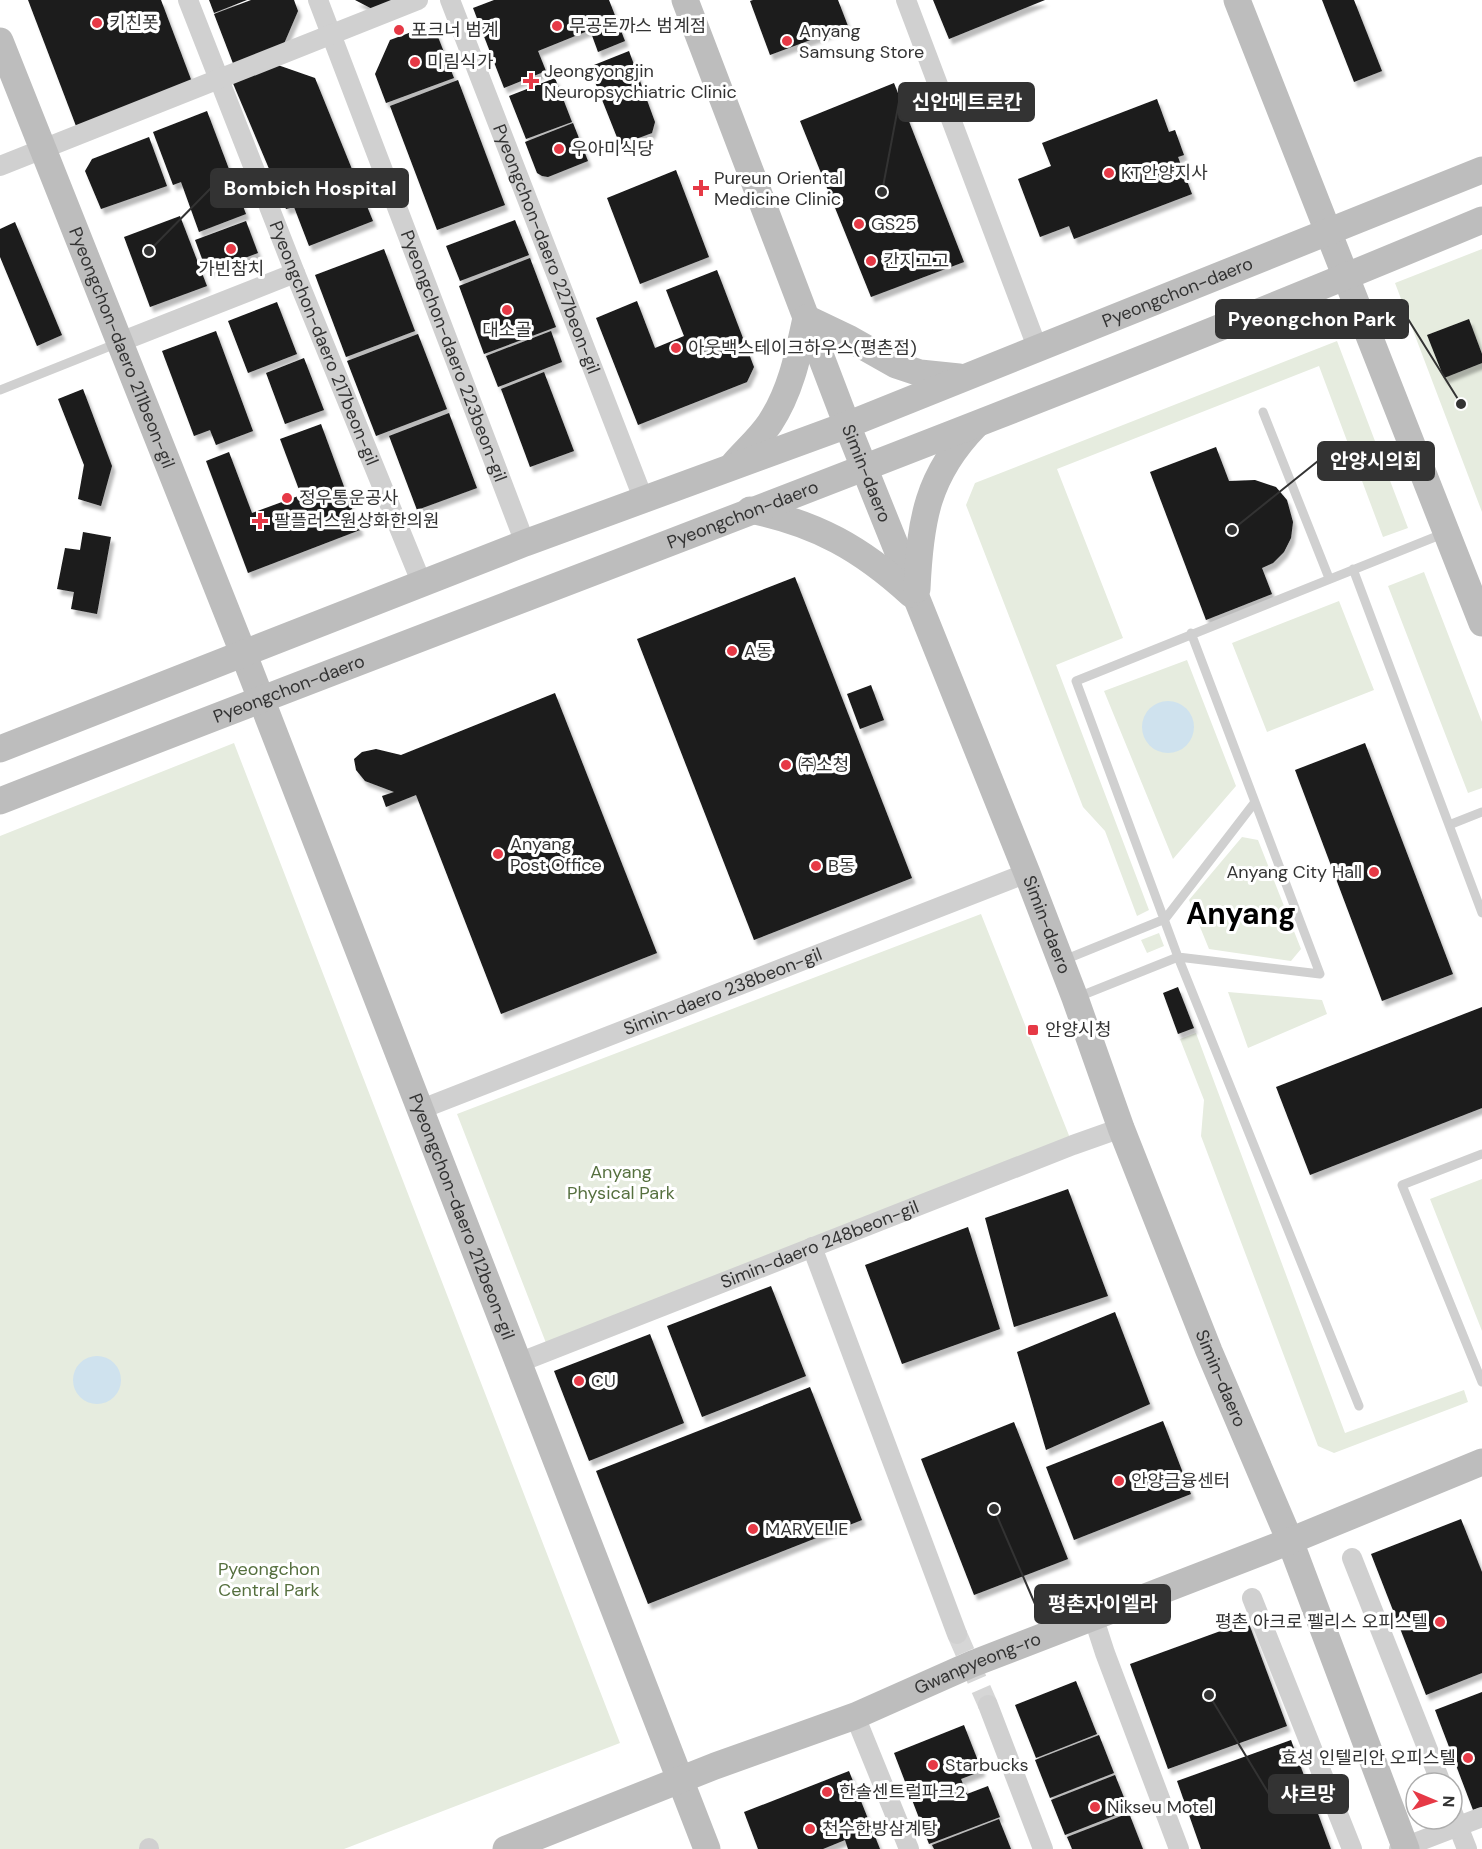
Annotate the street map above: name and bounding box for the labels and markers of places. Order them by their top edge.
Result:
place label: 키친폿 [109,11,159,35]
place label: 무공돈까스 범계점 [569,14,706,38]
marker: 키친폿 [90,16,104,30]
place label: 포크너 범계 [411,18,499,42]
marker: 무공돈까스 범계점 [550,19,564,33]
place label: Anyang Samsung Store [799,19,924,64]
marker: 포크너 범계 [392,23,406,37]
marker: Anyang Samsung Store [780,34,794,48]
place label: 미림식가 [427,50,494,74]
marker: 미림식가 [408,55,422,69]
place label: Jeongyongjin Neuropsychiatric Clinic [544,59,737,104]
marker: Jeongyongjin Neuropsychiatric Clinic [522,72,540,90]
callout: 신안메트로칸 [899,83,1034,121]
place label: 우아미식당 [571,137,654,161]
marker: 우아미식당 [552,142,566,156]
place label: KT안양지사 [1121,161,1208,185]
place label: Pureun Oriental Medicine Clinic [714,166,843,211]
marker: KT안양지사 [1102,166,1116,180]
callout: Bombich Hospital [211,169,408,207]
marker: Pureun Oriental Medicine Clinic [692,179,710,197]
place label: GS25 [871,212,916,236]
marker: GS25 [852,217,866,231]
marker: 가빈참치 [224,242,238,256]
place label: 칸지고고 [883,249,949,273]
marker: 칸지고고 [864,254,878,268]
place label: 가빈참치 [198,257,264,281]
callout: Pyeongchon Park [1216,300,1408,338]
marker: 대소골 [500,303,514,317]
place label: 대소골 [482,318,532,342]
place label: 아웃백스테이크하우스(평촌점) [688,336,917,360]
marker: 아웃백스테이크하우스(평촌점) [669,341,683,355]
callout: 안양시의회 [1318,442,1434,480]
place label: 정우통운공사 [299,486,399,510]
marker: 정우통운공사 [280,491,294,505]
place label: 팔플러스원상화한의원 [274,509,440,533]
marker: 팔플러스원상화한의원 [251,512,269,530]
place label: A동 [744,639,773,663]
marker: A동 [725,644,739,658]
place label: ㈜소청 [798,753,849,777]
marker: ㈜소청 [779,758,793,772]
place label: Anyang Post Office [510,832,602,877]
marker: Anyang Post Office [491,847,505,861]
place label: B동 [828,854,855,878]
marker: B동 [809,859,823,873]
place label: Anyang City Hall [1226,860,1362,884]
marker: Anyang City Hall [1367,865,1381,879]
place label: 안양시청 [1045,1018,1111,1042]
marker: 안양시청 [1026,1023,1040,1037]
place label: CU [591,1369,616,1393]
marker: CU [572,1374,586,1388]
place label: 안양금융센터 [1131,1469,1230,1493]
marker: 안양금융센터 [1112,1474,1126,1488]
place label: MARVELIE [765,1517,848,1541]
marker: MARVELIE [746,1522,760,1536]
callout: 평촌자이엘라 [1035,1585,1170,1623]
place label: 평촌 아크로 펠리스 오피스텔 [1215,1610,1428,1634]
marker: 평촌 아크로 펠리스 오피스텔 [1433,1615,1447,1629]
place label: 효성 인텔리안 오피스텔 [1281,1746,1456,1770]
marker: 효성 인텔리안 오피스텔 [1461,1751,1475,1765]
place label: Starbucks [945,1753,1028,1777]
marker: Starbucks [926,1758,940,1772]
callout: 샤르망 [1269,1775,1348,1813]
place label: 한솔센트럴파크2 [839,1780,965,1804]
marker: 한솔센트럴파크2 [820,1785,834,1799]
place label: Nikseu Motel [1107,1795,1213,1819]
marker: Nikseu Motel [1088,1800,1102,1814]
place label: 천수한방삼계탕 [822,1817,938,1841]
marker: 천수한방삼계탕 [803,1822,817,1836]

